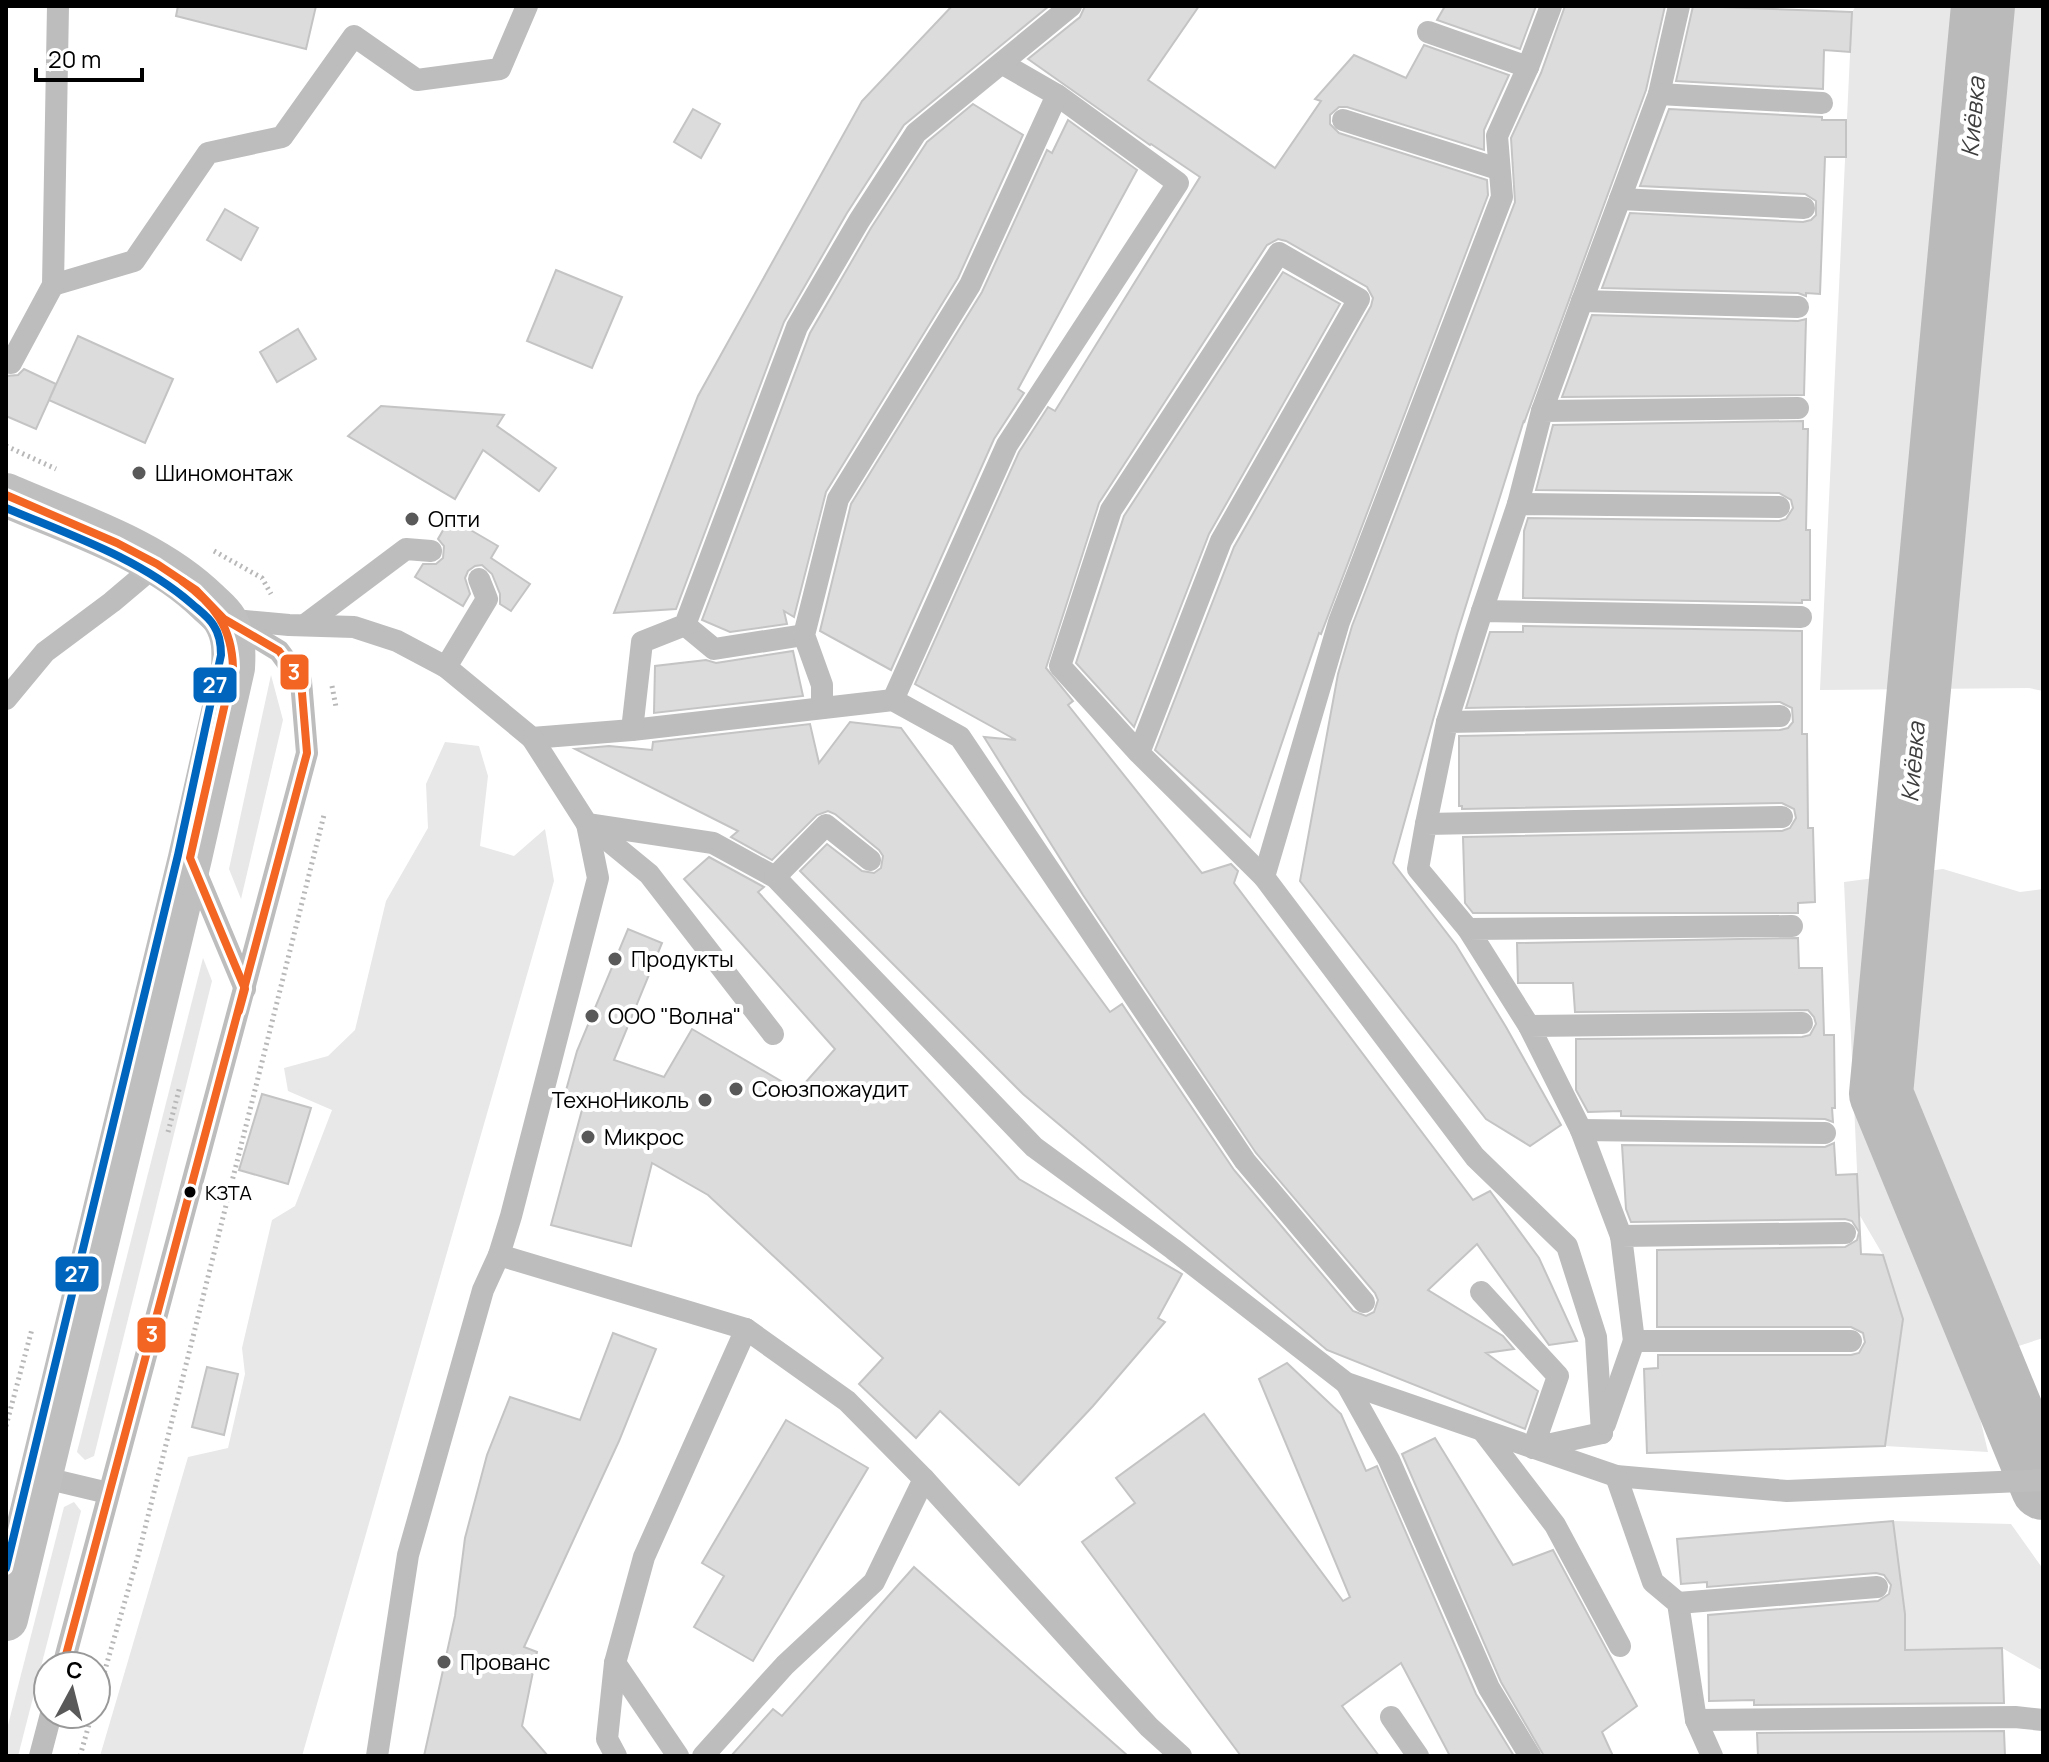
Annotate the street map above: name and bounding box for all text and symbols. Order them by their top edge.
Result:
scale bar [36,32,142,82]
text: 20 m [48,42,101,75]
water label: Киёвка [1952,74,1992,158]
place label: Шиномонтаж [155,458,294,488]
marker: Шиномонтаж [130,464,148,482]
place label: Опти [428,504,480,534]
marker: Опти [403,510,421,528]
line badge: 3 [279,653,310,691]
text: 3 [288,657,300,687]
line badge: 27 [192,666,238,704]
text: 27 [203,670,227,700]
water label: Киёвка [1892,719,1932,803]
place label: Продукты [631,944,734,974]
marker: Продукты [606,950,624,968]
place label: ООО "Волна" [608,1001,741,1031]
marker: ООО "Волна" [583,1007,601,1025]
place label: Союзпожаудит [752,1074,909,1104]
marker: Союзпожаудит [727,1080,745,1098]
place label: ТехноНиколь [552,1085,689,1115]
marker: ТехноНиколь [696,1091,714,1109]
place label: Микрос [604,1122,684,1152]
marker: Микрос [579,1128,597,1146]
place label: КЗТА [205,1179,252,1206]
marker: КЗТА [182,1184,198,1200]
line badge: 27 [54,1255,100,1293]
text: 27 [65,1259,89,1289]
line badge: 3 [136,1316,167,1354]
text: 3 [146,1319,158,1349]
place label: Прованс [460,1647,550,1677]
north arrow [32,1650,112,1730]
marker: Прованс [435,1653,453,1671]
text: С [65,1654,84,1686]

